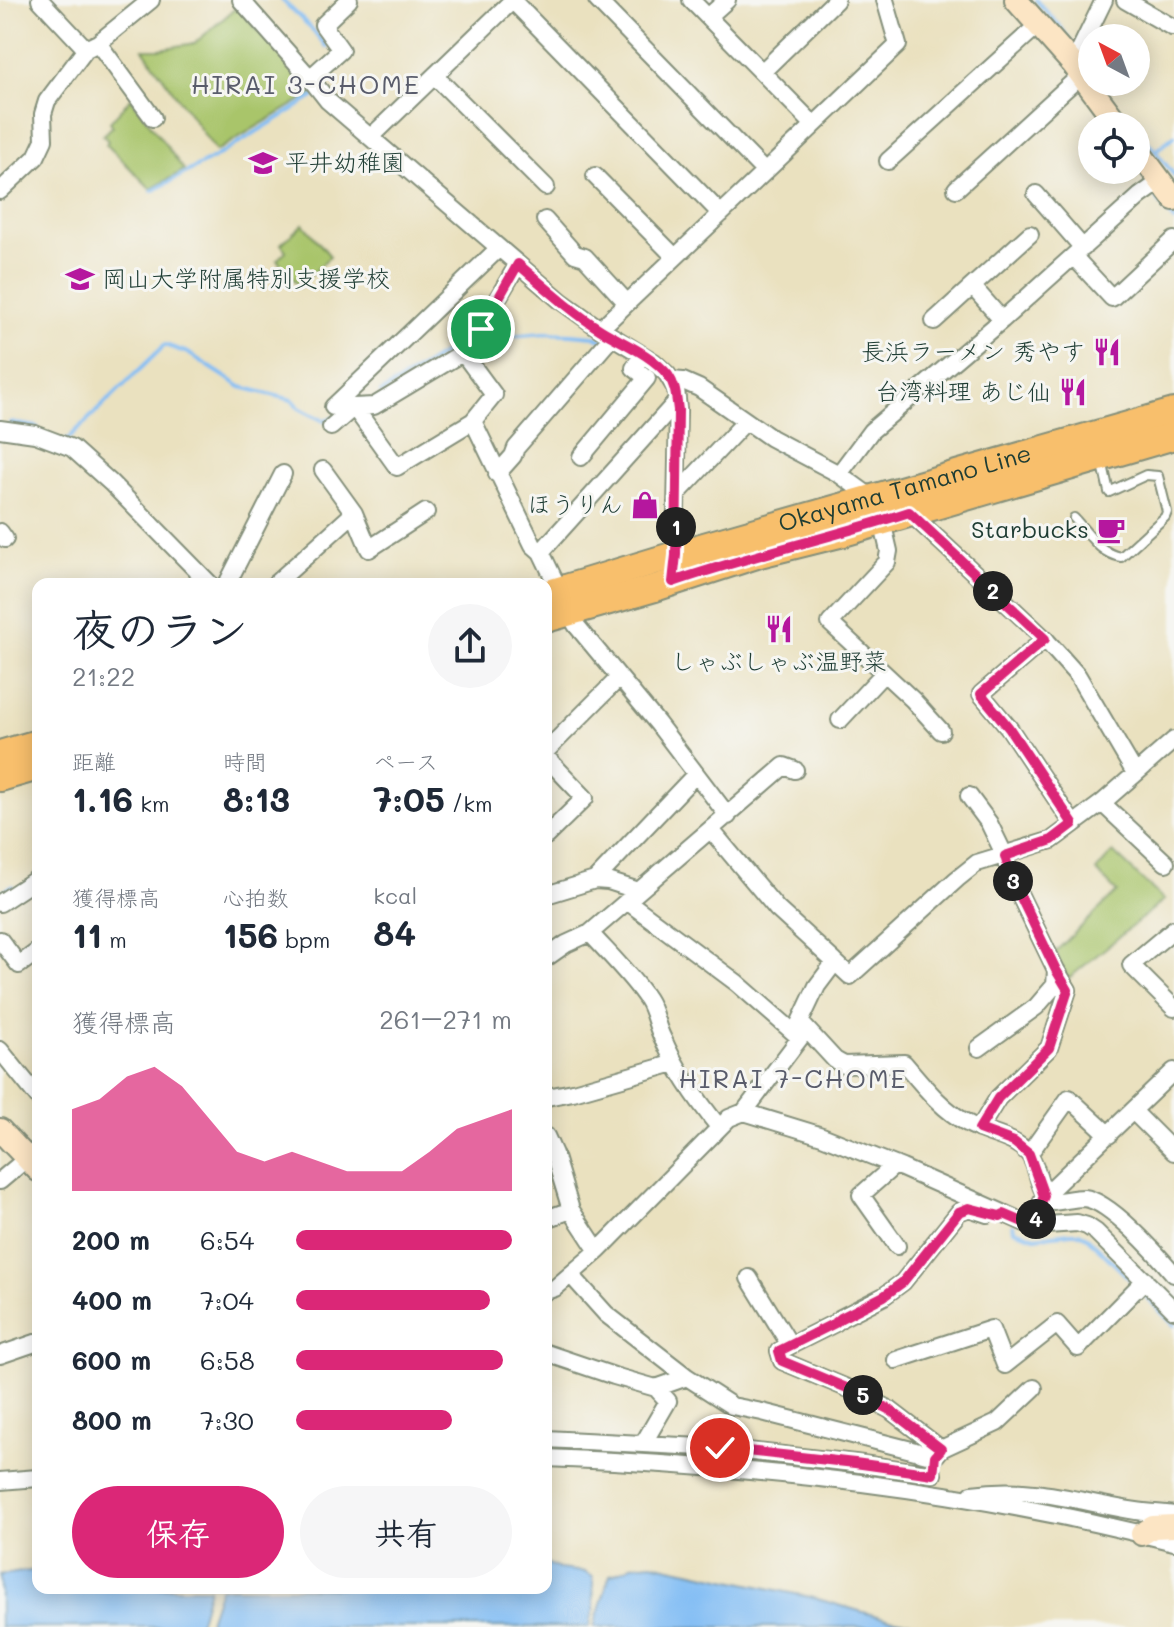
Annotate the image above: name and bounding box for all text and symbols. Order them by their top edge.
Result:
north arrow [1078,24,1150,96]
map controls [1078,24,1150,184]
district label: HIRAI 3-CHOME [191,67,421,101]
button: locate [1078,112,1150,184]
place label: 平井幼稚園 [285,146,405,177]
school or university icon: 平井幼稚園 [248,148,278,178]
place label: 岡山大学附属特別支援学校 [102,262,390,293]
school or university icon: 岡山大学附属特別支援学校 [65,264,95,294]
pin [447,295,515,363]
icon: arrive [459,307,503,351]
place label: 長浜ラーメン 秀やす [861,335,1085,366]
restaurant icon: 長浜ラーメン 秀やす [1092,337,1122,367]
place label: 台湾料理 あじ仙 [875,375,1051,406]
restaurant icon: 台湾料理 あじ仙 [1058,377,1088,407]
street label: Okayama Tamano Line [774,436,1035,538]
place label: ほうりん [527,488,623,519]
shop icon: ほうりん [630,490,660,520]
pin: 1 [656,507,696,547]
text: 1 [671,512,681,541]
place label: Starbucks [971,513,1089,544]
cafe icon: Starbucks [1096,515,1126,545]
pin: 2 [973,571,1013,611]
text: 2 [987,576,999,605]
text: 夜のラン [72,600,248,657]
button: share [428,604,512,688]
restaurant icon: しゃぶしゃぶ温野菜 [764,614,794,644]
place label: しゃぶしゃぶ温野菜 [671,645,887,676]
text: 21:22 [72,659,135,693]
text: 距離 [72,747,116,776]
text: 時間 [223,747,267,776]
text: ペース [373,747,438,776]
text: 1.16 [72,776,133,821]
text: 8:13 [223,776,290,821]
text: 7:05 [373,776,445,821]
text: km [133,789,169,818]
text: /km [445,789,493,818]
pin: 3 [993,861,1033,901]
text: 3 [1006,866,1020,895]
text: kcal [373,881,417,910]
text: 獲得標高 [72,883,160,912]
text: 心拍数 [223,883,289,912]
text: 84 [373,910,416,955]
text: 11 [72,912,102,957]
text: 156 [223,912,278,957]
text: m [102,925,127,954]
text: bpm [278,925,330,954]
text: 261–271 m [379,1002,512,1036]
text: 獲得標高 [72,1005,176,1039]
district label: HIRAI 7-CHOME [678,1061,908,1095]
pin: 4 [1016,1199,1056,1239]
text: 4 [1029,1204,1043,1233]
text: 200 m [72,1223,150,1257]
text: 6:54 [200,1223,254,1257]
text: 400 m [72,1283,152,1317]
text: 7:04 [200,1283,254,1317]
text: 600 m [72,1343,151,1377]
text: 6:58 [200,1343,255,1377]
pin: 5 [843,1375,883,1415]
text: 5 [857,1380,869,1409]
text: 800 m [72,1403,152,1437]
text: 7:30 [200,1403,254,1437]
pin [686,1414,754,1482]
icon: check [698,1426,742,1470]
button: 保存 [72,1486,284,1578]
button: 共有 [300,1486,512,1578]

